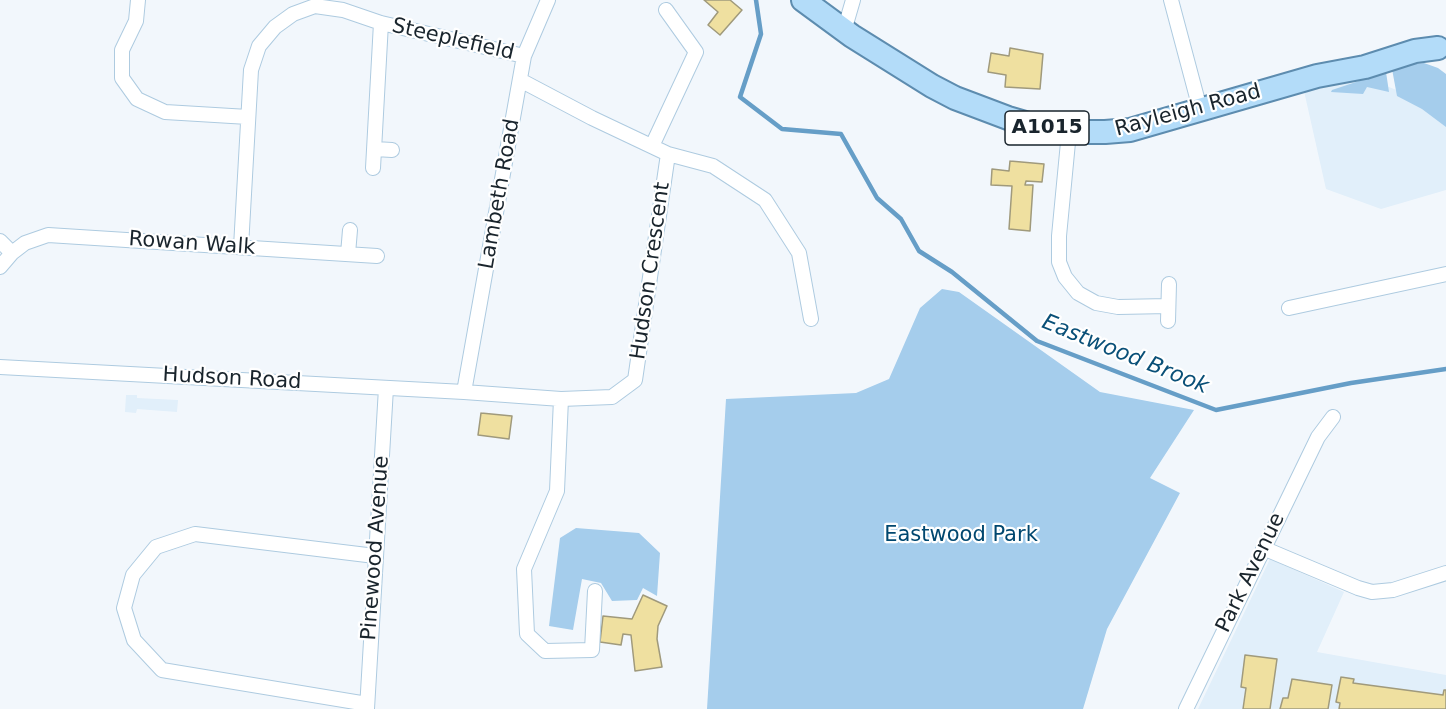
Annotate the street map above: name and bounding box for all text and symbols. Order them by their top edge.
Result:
street label: Steeplefield [389,14,517,66]
street label: Rayleigh Road [1112,79,1264,143]
road number: A1015 [1005,111,1089,145]
street label: Lambeth Road [474,117,526,271]
street label: Hudson Crescent [626,181,676,361]
street label: Rowan Walk [128,227,256,261]
water label: Eastwood Brook [1038,310,1212,400]
street label: Hudson Road [162,363,302,395]
street label: Pinewood Avenue [357,455,395,641]
street label: Park Avenue [1211,509,1291,637]
park label: Eastwood Park [884,523,1038,549]

